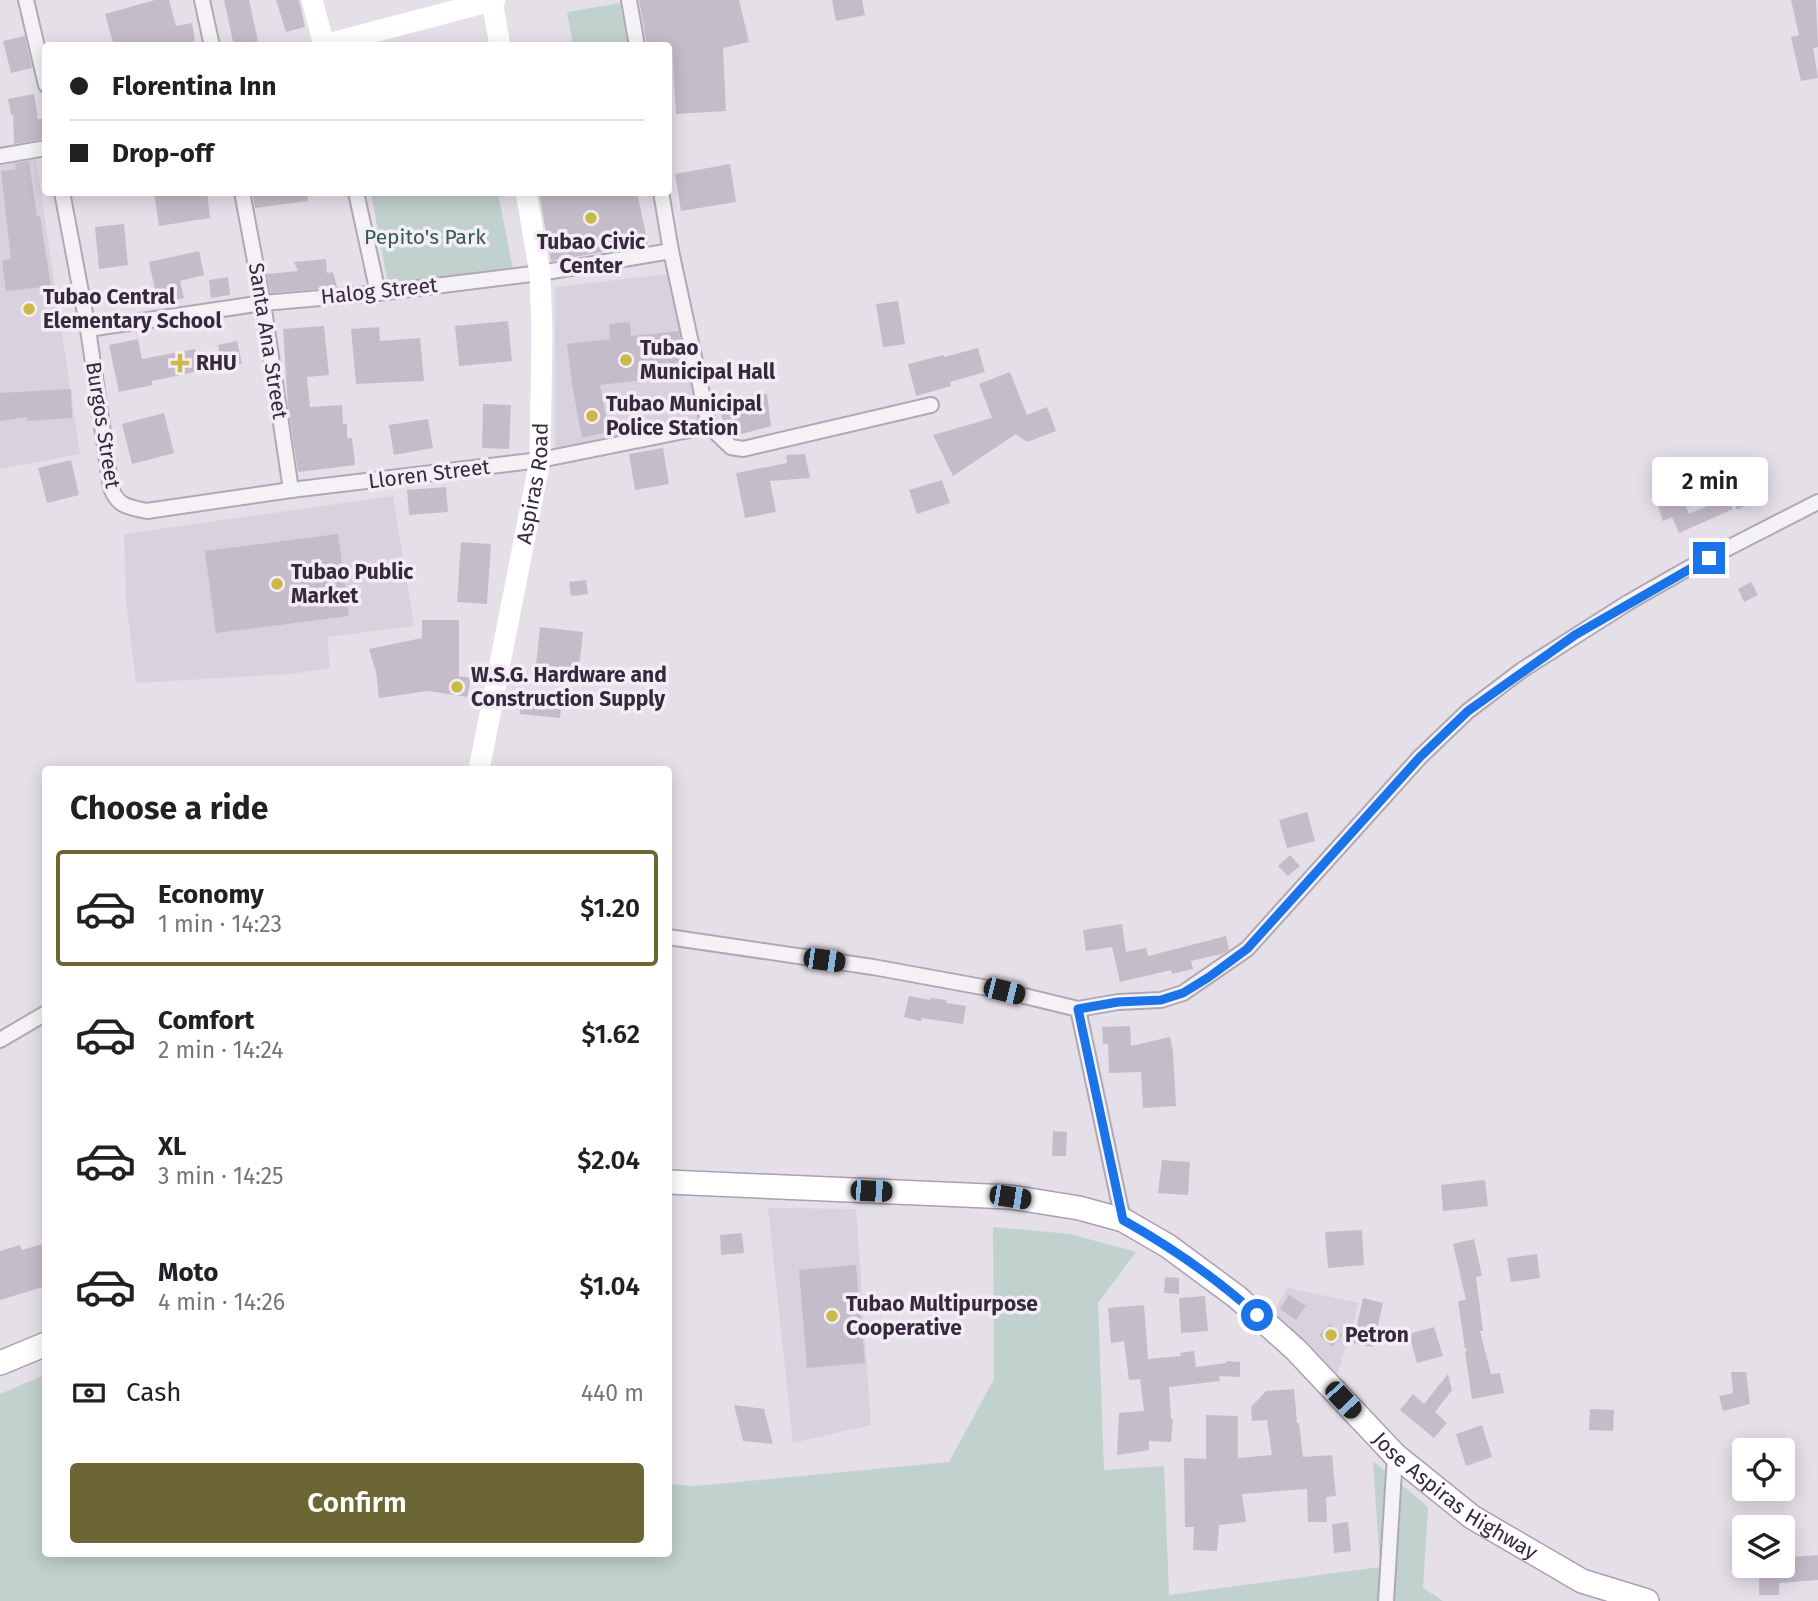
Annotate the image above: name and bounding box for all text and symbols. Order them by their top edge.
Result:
text: Florentina Inn [112,71,277,102]
text: Drop-off [112,138,214,169]
marker: Tubao Civic Center [583,210,599,226]
park label: Pepito's Park [364,224,486,250]
place label: Tubao Civic Center [537,229,645,279]
street label: Santa Ana Street [243,261,293,421]
street label: Halog Street [319,272,439,310]
place label: Tubao Central Elementary School [43,284,222,334]
marker: Tubao Central Elementary School [21,301,37,317]
place label: Tubao Municipal Hall [640,335,776,385]
place label: RHU [196,350,237,376]
marker: Tubao Municipal Hall [618,352,634,368]
marker: RHU [170,353,190,373]
street label: Burgos Street [80,360,126,491]
place label: Tubao Municipal Police Station [606,391,763,441]
marker: Tubao Municipal Police Station [584,408,600,424]
street label: Aspiras Road [511,422,554,546]
street label: Lloren Street [367,454,492,494]
callout: 2 min [1651,456,1767,505]
text: 2 min [1682,467,1738,495]
route end [1693,542,1725,574]
place label: Tubao Public Market [291,559,413,609]
marker: Tubao Public Market [269,576,285,592]
place label: W.S.G. Hardware and Construction Supply [471,662,667,712]
marker: W.S.G. Hardware and Construction Supply [449,679,465,695]
text: Choose a ride [70,789,268,827]
icon: car [74,877,137,940]
text: Economy [158,879,264,910]
text: $1.20 [580,893,640,924]
text: 1 min · 14:23 [158,910,282,938]
car [802,947,847,973]
car [982,976,1027,1006]
icon: car [74,1003,137,1066]
text: Comfort [158,1005,254,1036]
text: $1.62 [581,1019,640,1050]
text: 2 min · 14:24 [158,1036,284,1064]
icon: car [74,1129,137,1192]
text: XL [158,1131,186,1162]
text: $2.04 [577,1145,640,1176]
text: 3 min · 14:25 [158,1162,284,1190]
car [850,1180,893,1202]
car [988,1183,1033,1211]
icon: car [74,1255,137,1318]
text: Moto [158,1257,218,1288]
text: $1.04 [579,1271,640,1302]
text: 4 min · 14:26 [158,1288,285,1316]
place label: Tubao Multipurpose Cooperative [846,1291,1038,1341]
route start [1241,1299,1273,1331]
marker: Tubao Multipurpose Cooperative [824,1308,840,1324]
place label: Petron [1345,1322,1409,1348]
marker: Petron [1323,1327,1339,1343]
icon: cash [70,1374,108,1412]
text: Cash [126,1377,182,1408]
car [1321,1377,1366,1423]
text: 440 m [581,1379,644,1407]
street label: Jose Aspiras Highway [1367,1426,1543,1566]
map controls [1732,1438,1795,1578]
button: locate [1732,1438,1795,1501]
button: Confirm [70,1463,644,1543]
button: layers [1732,1515,1795,1578]

